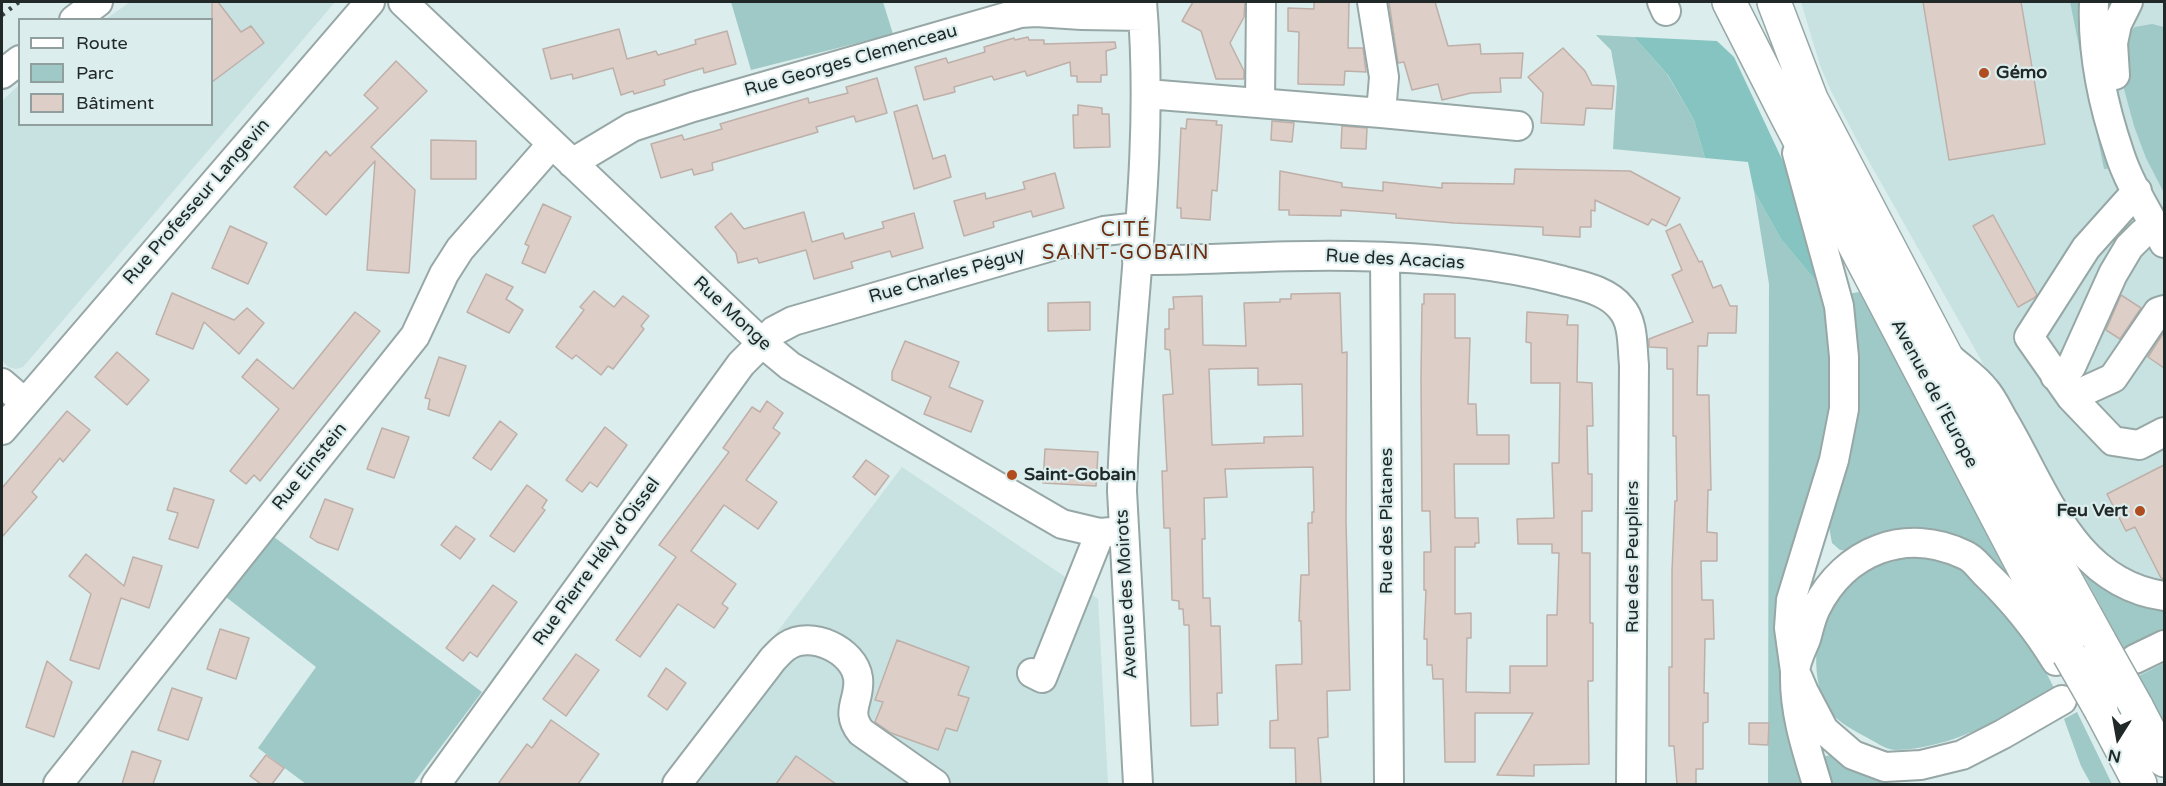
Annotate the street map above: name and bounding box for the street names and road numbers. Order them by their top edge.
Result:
street label: Rue Georges Clemenceau [742,20,960,102]
street label: Rue Professeur Langevin [119,115,275,289]
street label: Rue Charles Péguy [867,243,1027,309]
street label: Rue des Acacias [1325,246,1465,274]
street label: Rue Monge [688,272,776,356]
street label: Avenue de l'Europe [1886,316,1982,472]
street label: Rue Einstein [268,419,352,515]
street label: Rue des Platanes [1376,448,1398,594]
street label: Rue Pierre Hély d'Oissel [529,474,665,650]
street label: Rue des Peupliers [1622,481,1644,633]
street label: Avenue des Moirots [1112,509,1142,679]

